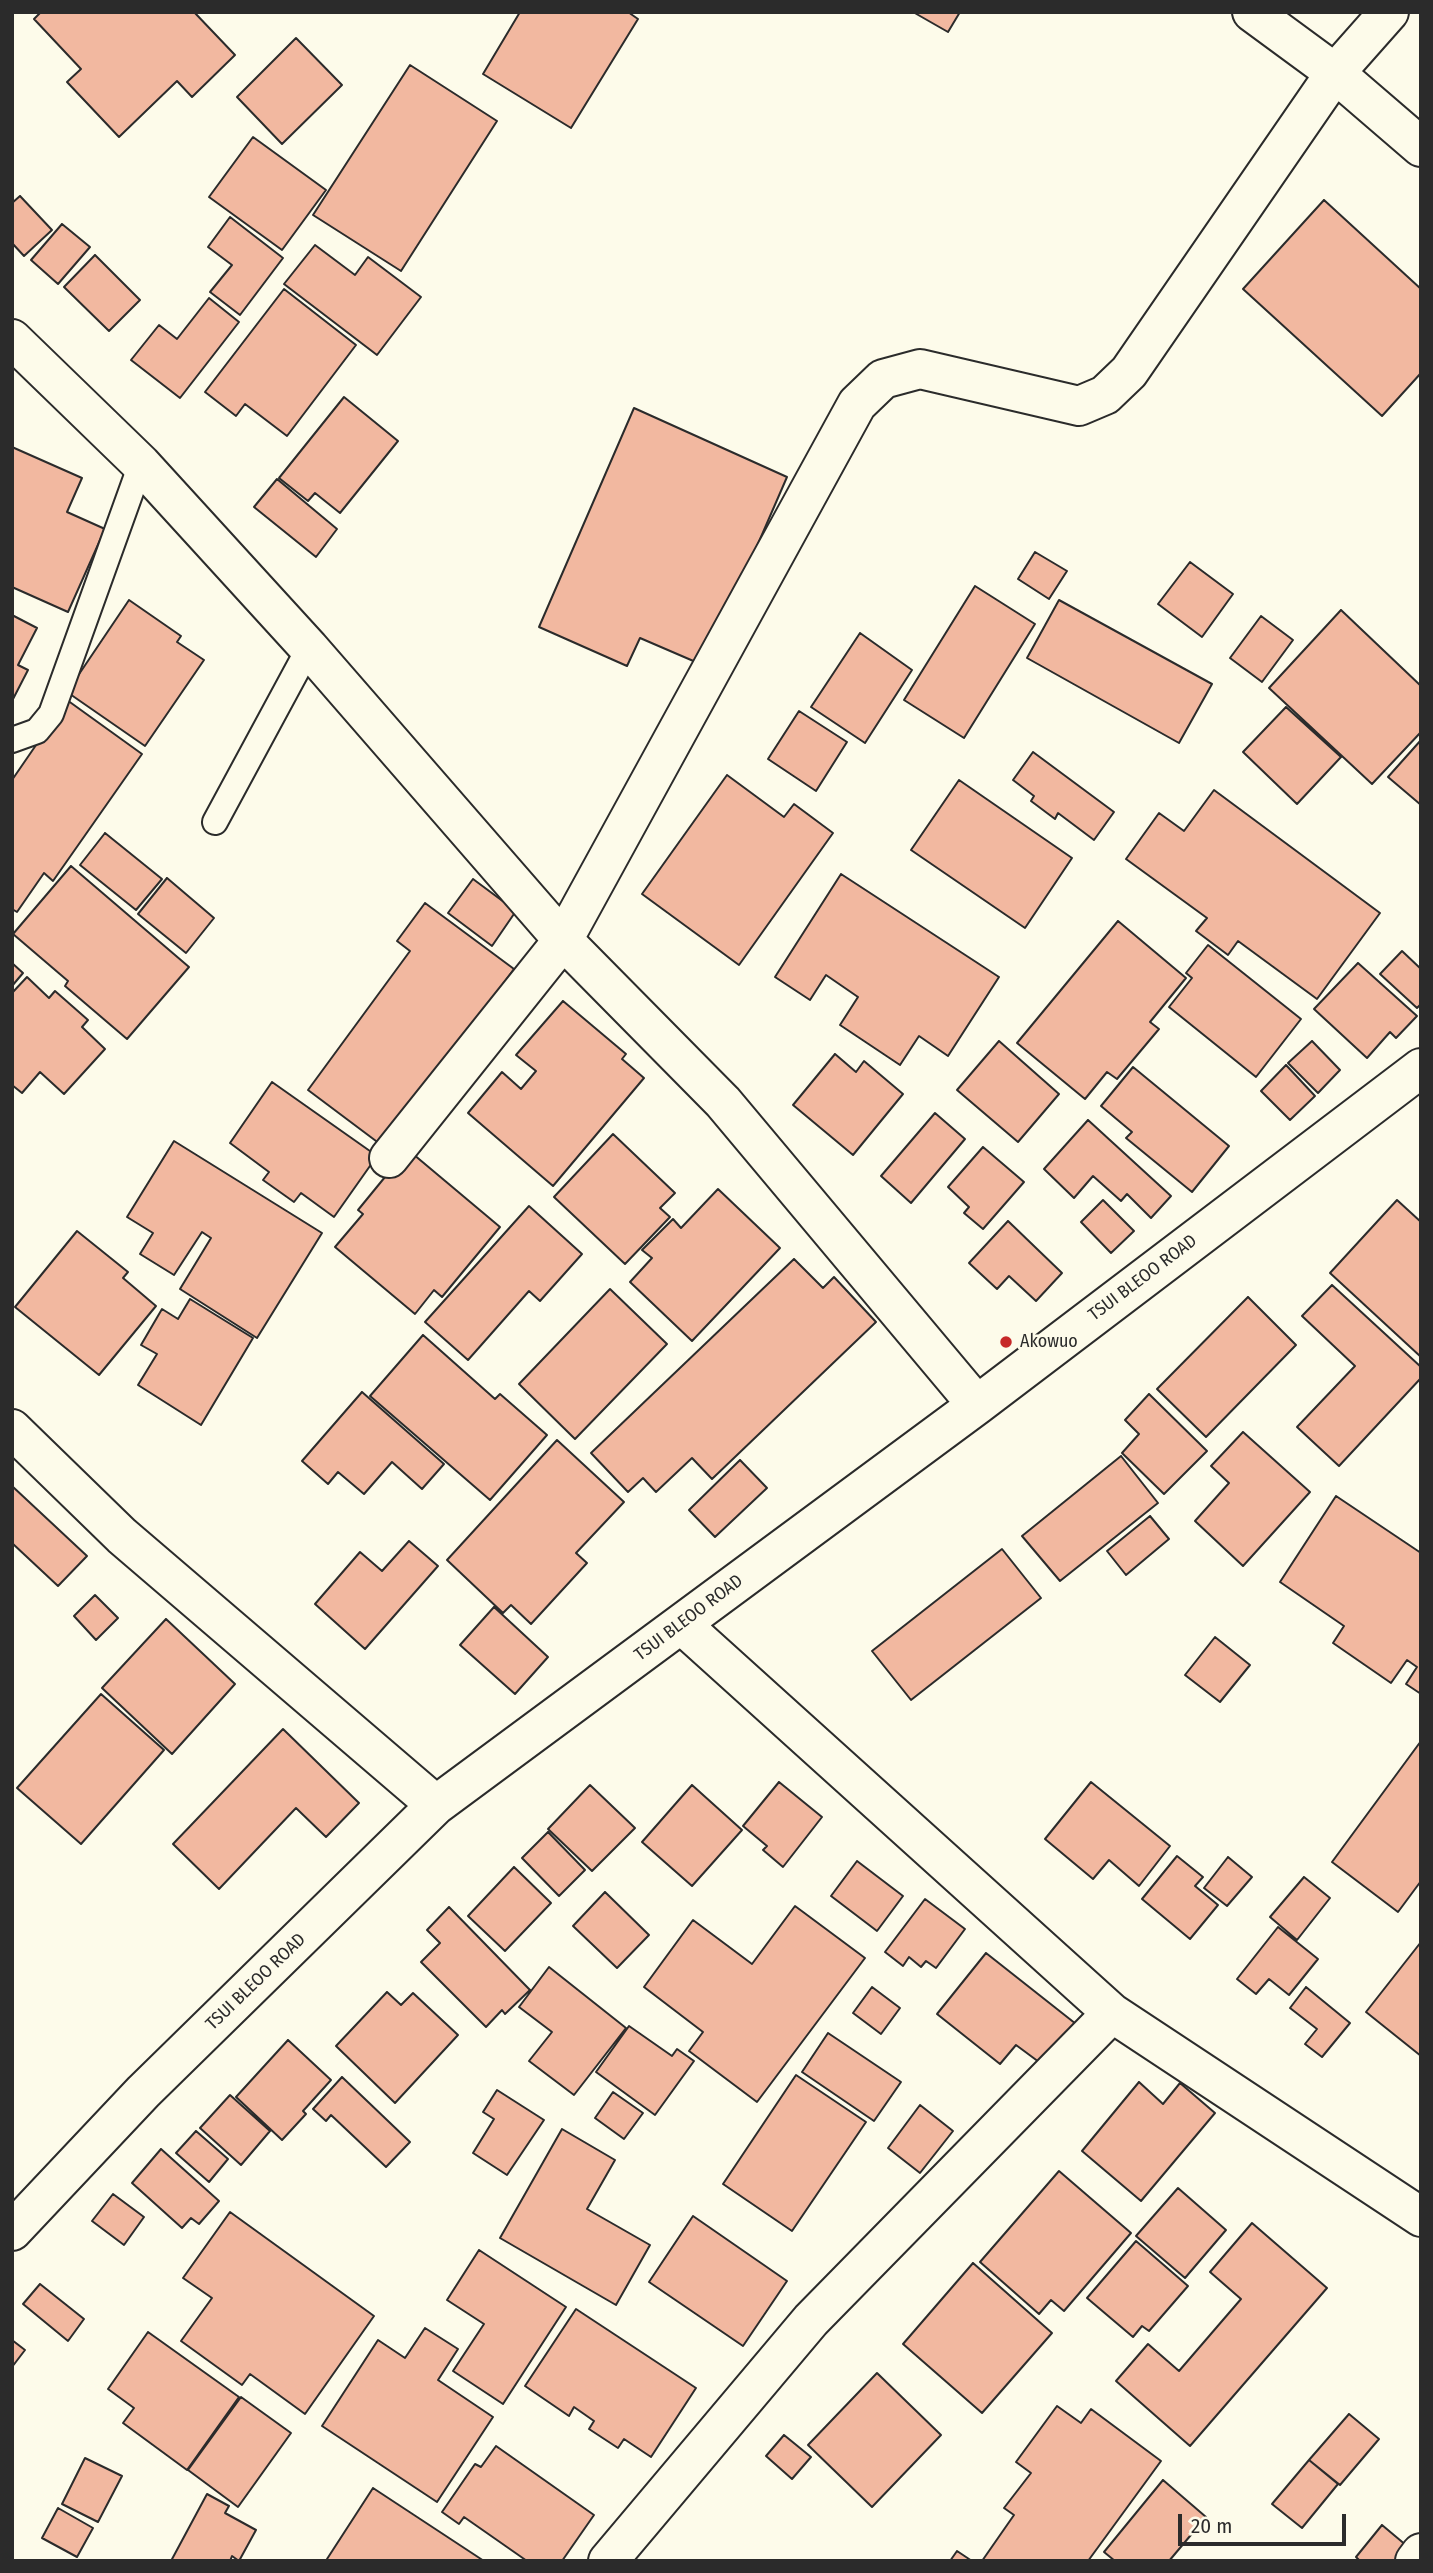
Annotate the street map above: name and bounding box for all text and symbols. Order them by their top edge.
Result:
street label: TSUI BLEOO ROAD [1085,1230,1201,1326]
place label: Akowuo [1020,1331,1078,1353]
marker: Akowuo [998,1334,1014,1350]
street label: TSUI BLEOO ROAD [631,1570,747,1666]
street label: TSUI BLEOO ROAD [202,1929,310,2035]
scale bar [1181,2500,1349,2544]
text: 20 m [1191,2513,1232,2539]

